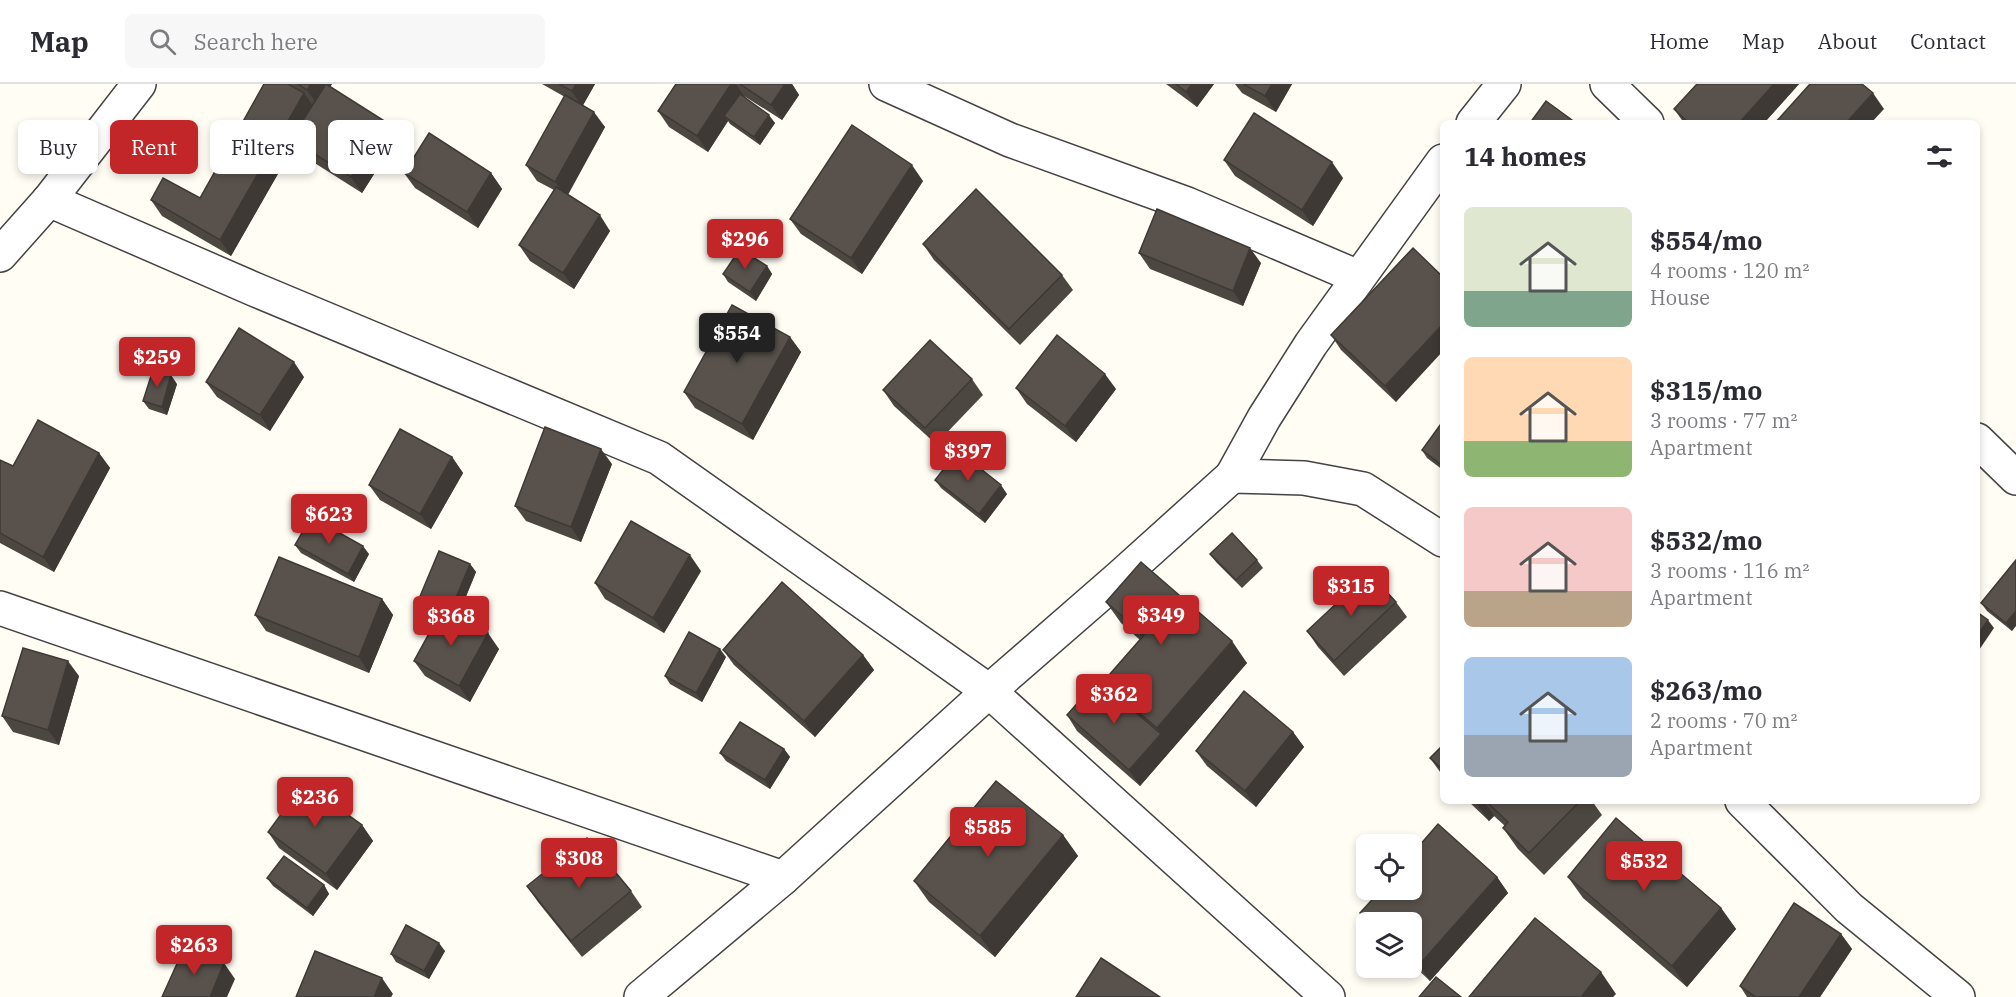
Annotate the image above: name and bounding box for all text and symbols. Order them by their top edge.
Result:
search box [125,14,545,68]
text: Map [30,23,89,60]
icon: search [146,25,179,58]
text: Search here [194,27,318,56]
text: Home [1649,27,1709,55]
text: Map [1742,27,1785,55]
text: About [1818,27,1877,55]
text: Contact [1910,27,1986,55]
chip: Buy [18,120,98,174]
chip: Rent [110,120,198,174]
chip: Filters [210,120,316,174]
chip: New [328,120,414,174]
text: 14 homes [1464,139,1586,173]
icon: filters [1923,140,1956,173]
pin: $296 [709,219,781,270]
text: $554/mo [1650,223,1762,257]
text: $296 [721,225,769,252]
icon: home [1512,231,1584,303]
text: 4 rooms · 120 m² [1650,257,1809,284]
text: House [1650,284,1710,311]
pin: $554 [701,313,773,364]
text: $554 [713,319,761,346]
pin: $259 [121,337,193,388]
text: $259 [133,343,181,370]
text: $315/mo [1650,373,1762,407]
icon: home [1512,381,1584,453]
text: 3 rooms · 77 m² [1650,407,1797,434]
pin: $397 [932,431,1004,482]
text: Apartment [1650,434,1753,461]
text: $397 [944,437,992,464]
pin: $623 [293,494,365,545]
text: $623 [305,500,353,527]
text: $532/mo [1650,523,1762,557]
icon: home [1512,531,1584,603]
text: 3 rooms · 116 m² [1650,557,1809,584]
pin: $315 [1315,566,1387,617]
text: $315 [1327,572,1375,599]
text: Apartment [1650,584,1753,611]
pin: $349 [1125,595,1197,646]
pin: $368 [415,596,487,647]
text: $349 [1137,601,1185,628]
text: $368 [427,602,475,629]
text: $263/mo [1650,673,1762,707]
pin: $362 [1078,674,1150,725]
text: $362 [1090,680,1138,707]
icon: home [1512,681,1584,753]
text: 2 rooms · 70 m² [1650,707,1797,734]
text: Apartment [1650,734,1753,761]
pin: $236 [279,777,351,828]
text: $236 [291,783,339,810]
pin: $585 [952,807,1024,858]
text: $585 [964,813,1012,840]
map controls [1356,834,1422,978]
button: locate [1356,834,1422,900]
pin: $308 [543,838,615,889]
pin: $532 [1608,841,1680,892]
text: $308 [555,844,603,871]
text: $532 [1620,847,1668,874]
button: layers [1356,912,1422,978]
pin: $263 [158,925,230,976]
text: $263 [170,931,218,958]

